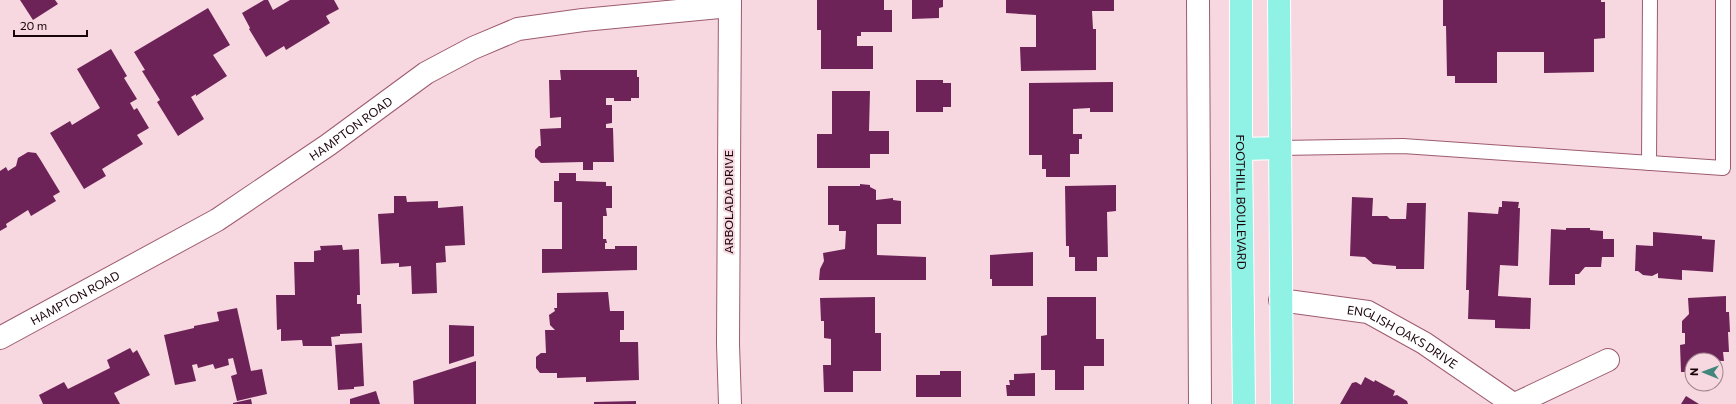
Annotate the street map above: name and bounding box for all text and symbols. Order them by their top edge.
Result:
scale bar [14,12,87,38]
text: 20 m [20,18,47,32]
street label: HAMPTON ROAD [306,93,395,163]
street label: FOOTHILL BOULEVARD [1234,134,1249,270]
street label: ARBOLADA DRIVE [721,150,735,254]
street label: HAMPTON ROAD [28,267,122,327]
street label: ENGLISH OAKS DRIVE [1346,302,1460,371]
north arrow [1684,352,1724,392]
text: N [1687,368,1700,376]

